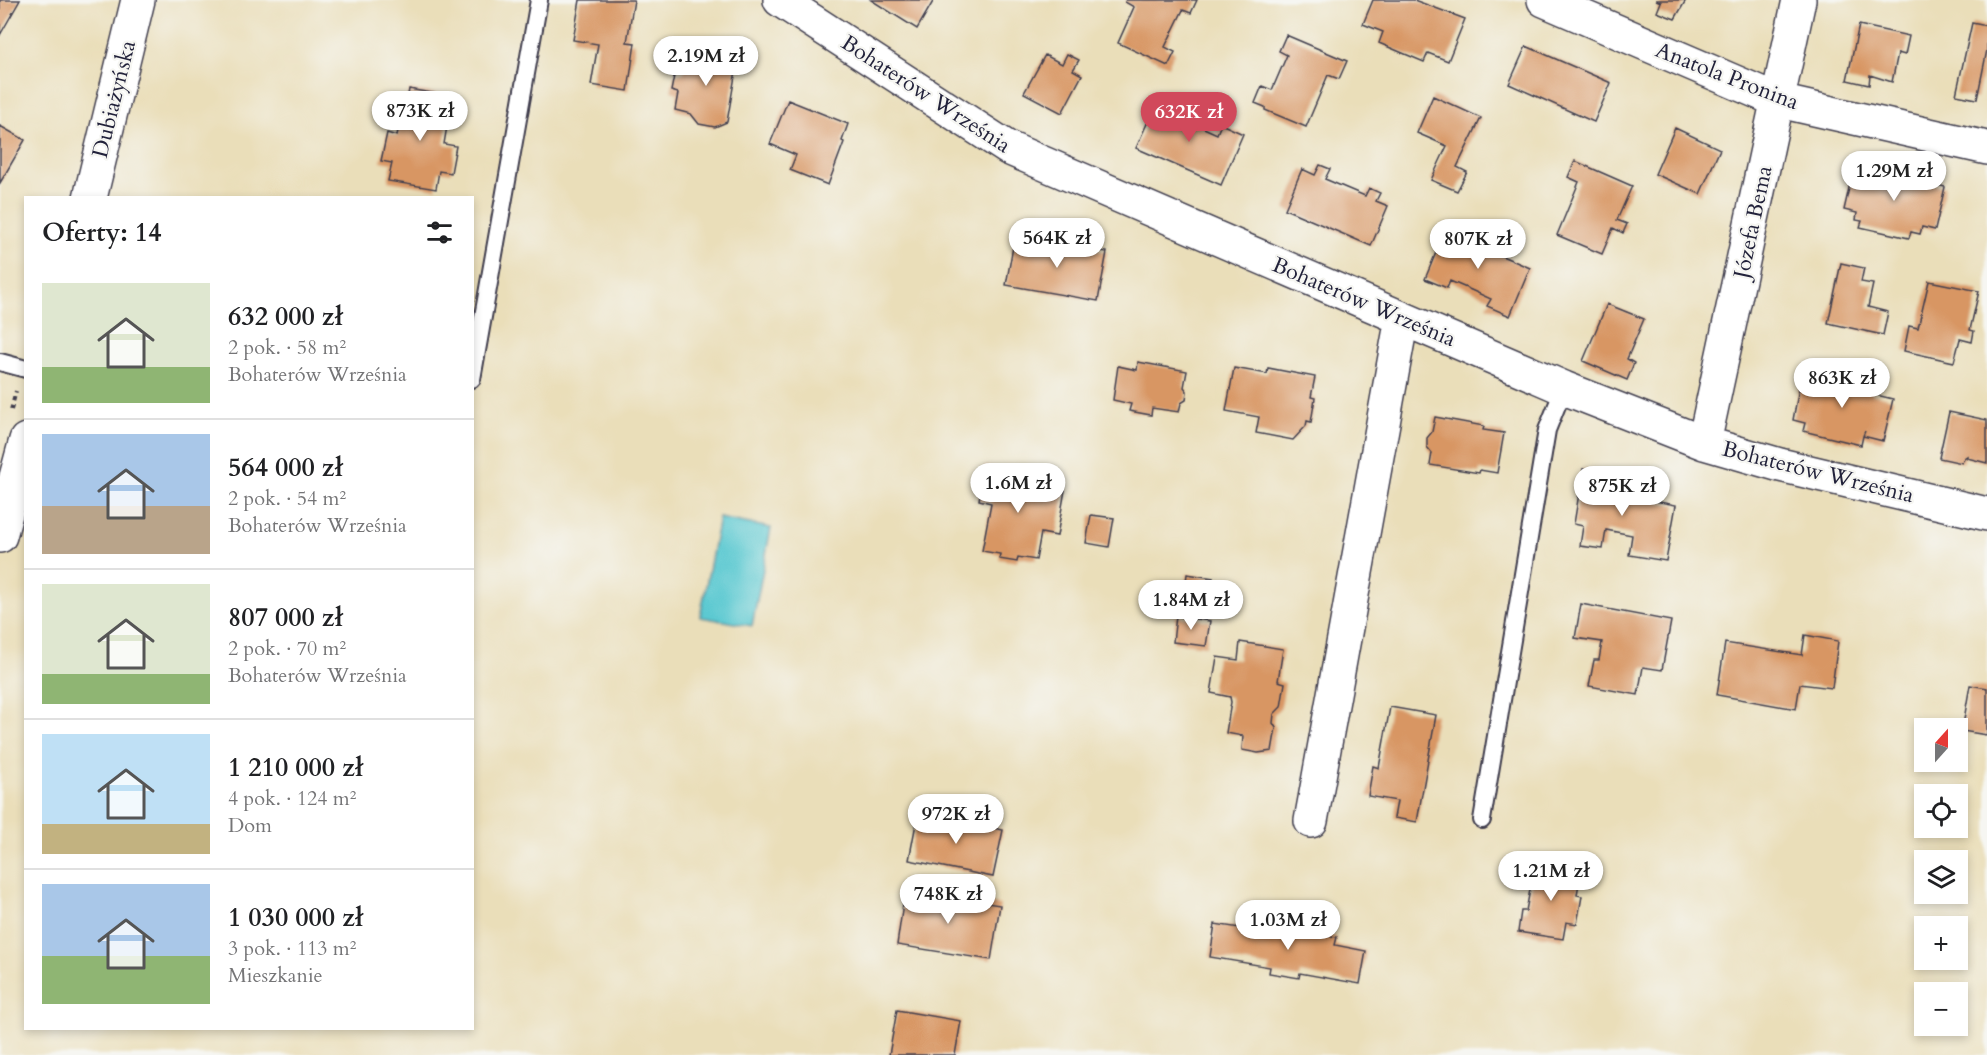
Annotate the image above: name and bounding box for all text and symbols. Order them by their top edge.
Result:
street label: Bohaterów Września [835,28,1017,160]
street label: Anatola Pronina [1651,35,1803,117]
pin: 2.19M zł [644,36,768,87]
street label: Dubiażyńska [85,37,143,161]
text: 2.19M zł [667,42,745,69]
pin: 873K zł [365,91,475,142]
pin: 632K zł [1134,92,1244,143]
text: 873K zł [386,97,454,124]
text: 632K zł [1155,98,1223,125]
pin: 1.29M zł [1832,151,1956,202]
text: 1.29M zł [1855,157,1933,184]
street label: Józefa Bema [1726,162,1780,284]
text: Oferty: 14 [42,215,161,250]
icon: filters [423,216,456,249]
pin: 564K zł [1002,218,1112,269]
pin: 807K zł [1423,219,1533,270]
text: 564K zł [1023,224,1091,251]
text: 807K zł [1444,225,1512,252]
street label: Bohaterów Września [1268,250,1461,354]
text: 632 000 zł [228,299,343,334]
icon: home [90,307,162,379]
text: 2 pok. · 58 m² [228,334,346,361]
pin: 863K zł [1787,358,1897,409]
text: Bohaterów Września [228,361,407,388]
text: 863K zł [1808,364,1876,391]
street label: Bohaterów Września [1719,434,1917,510]
text: 564 000 zł [228,450,343,485]
icon: home [90,458,162,530]
pin: 1.6M zł [963,463,1073,514]
pin: 875K zł [1567,466,1677,517]
text: 1.6M zł [984,469,1052,496]
text: 875K zł [1588,472,1656,499]
text: 2 pok. · 54 m² [228,485,346,512]
text: Bohaterów Września [228,512,407,539]
pin: 1.84M zł [1129,580,1253,631]
text: 1.84M zł [1152,586,1230,613]
text: 807 000 zł [228,600,343,635]
icon: home [90,608,162,680]
text: 2 pok. · 70 m² [228,635,346,662]
text: Bohaterów Września [228,662,407,689]
north arrow [1914,718,1968,772]
map controls [1914,718,1968,1036]
text: 1 210 000 zł [228,750,363,785]
icon: home [90,758,162,830]
button: locate [1914,784,1968,838]
text: 4 pok. · 124 m² [228,785,356,812]
pin: 972K zł [901,794,1011,845]
text: 972K zł [922,800,990,827]
text: Dom [228,812,272,839]
button: layers [1914,850,1968,904]
pin: 1.21M zł [1489,851,1613,902]
text: 1.21M zł [1512,857,1590,884]
pin: 748K zł [893,874,1003,925]
text: 748K zł [914,880,982,907]
text: 1 030 000 zł [228,900,363,935]
pin: 1.03M zł [1226,900,1350,951]
text: 1.03M zł [1249,906,1327,933]
icon: home [90,908,162,980]
button: + [1914,916,1968,970]
text: 3 pok. · 113 m² [228,935,356,962]
text: Mieszkanie [228,962,323,989]
button: − [1914,982,1968,1036]

